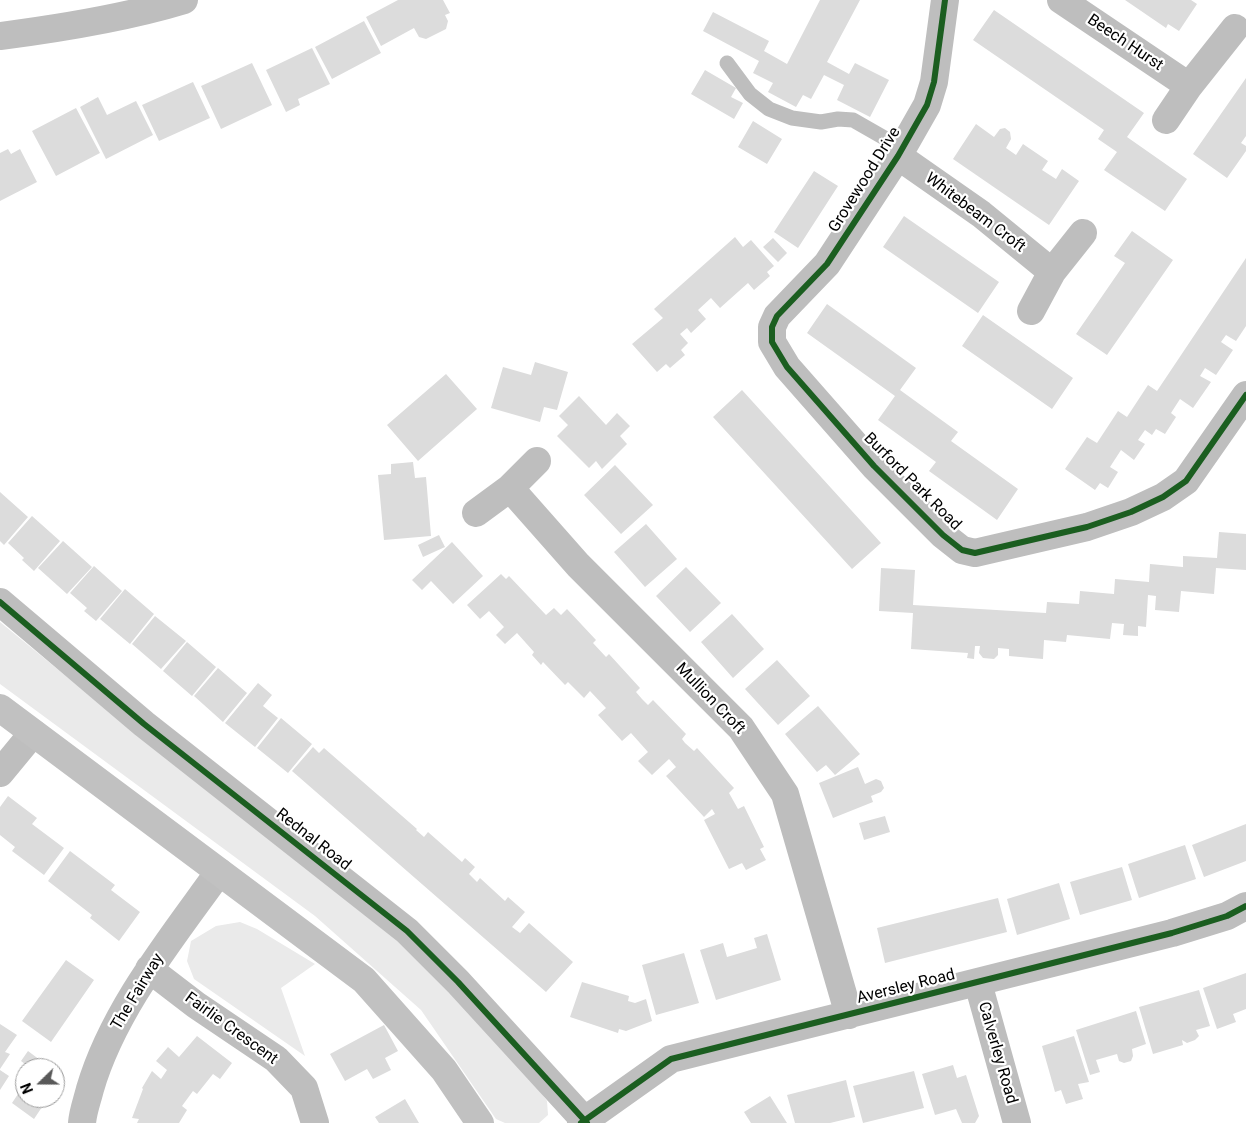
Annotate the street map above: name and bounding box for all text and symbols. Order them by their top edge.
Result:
street label: Beech Hurst [1083,11,1167,75]
street label: Grovewood Drive [825,124,905,236]
street label: Whitebeam Croft [921,169,1029,257]
street label: Burford Park Road [859,429,965,535]
street label: Mullion Croft [671,659,749,739]
street label: Rednal Road [272,805,354,875]
street label: The Fairway [108,950,168,1034]
street label: Aversley Road [855,966,957,1008]
street label: Fairlie Crescent [181,989,281,1069]
street label: Calverley Road [973,1000,1021,1106]
north arrow [15,1058,65,1108]
text: N [18,1081,36,1096]

